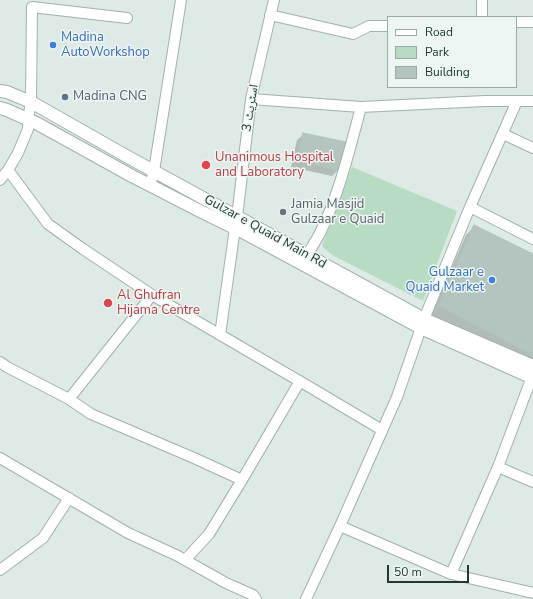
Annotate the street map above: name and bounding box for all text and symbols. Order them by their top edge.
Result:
legend [387,16,517,88]
text: Road [425,24,453,40]
place label: Madina AutoWorkshop [61,30,150,61]
marker: Madina AutoWorkshop [48,40,58,50]
text: Park [425,44,449,60]
text: Building [425,64,470,80]
street label: اسٹریٹ 3 [240,83,262,133]
place label: Madina CNG [73,89,147,105]
marker: Madina CNG [60,92,70,102]
place label: Unanimous Hospital and Laboratory [215,150,334,181]
marker: Unanimous Hospital and Laboratory [200,159,212,171]
street label: Gulzar e Quaid Main Rd [201,192,329,272]
place label: Jamia Masjid Gulzaar e Quaid [291,197,384,228]
marker: Jamia Masjid Gulzaar e Quaid [278,207,288,217]
place label: Gulzaar e Quaid Market [405,265,484,296]
marker: Gulzaar e Quaid Market [487,275,497,285]
place label: Al Ghufran Hijama Centre [117,288,200,319]
marker: Al Ghufran Hijama Centre [102,297,114,309]
scale bar [389,557,471,583]
text: 50 m [394,564,422,580]

